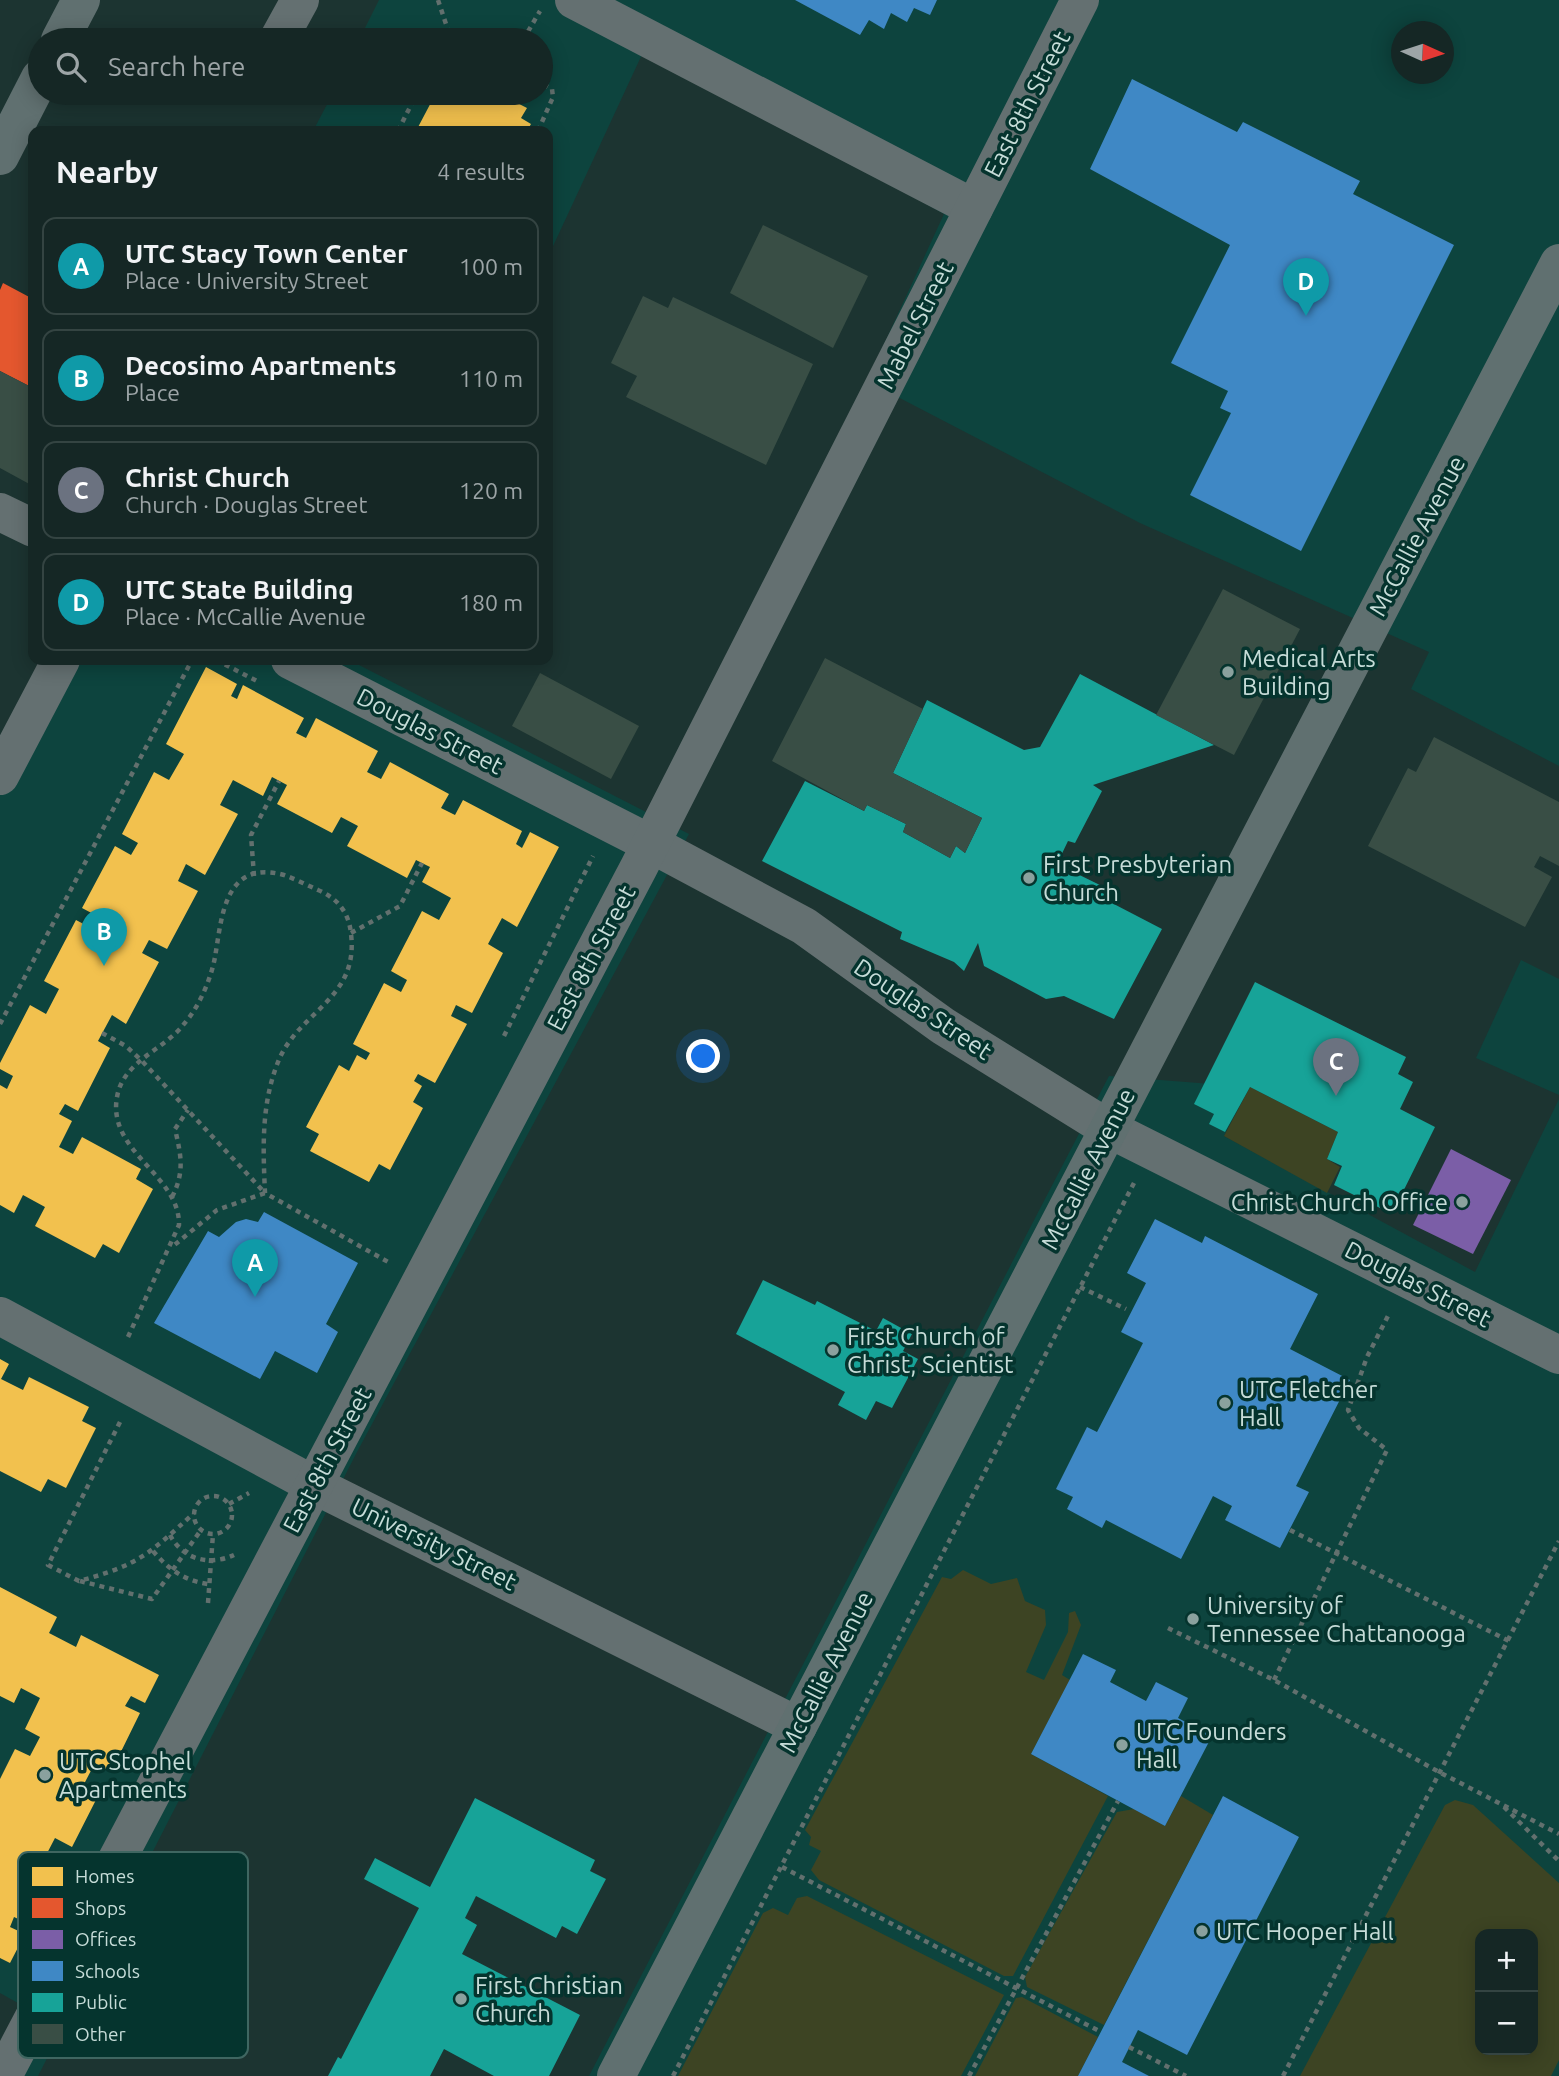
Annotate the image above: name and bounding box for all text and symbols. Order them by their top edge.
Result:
north arrow [1391,21,1454,84]
street label: East 8th Street [979,26,1076,182]
search box [28,28,553,105]
icon: search [52,48,90,86]
text: Search here [108,52,245,81]
text: Nearby [56,155,158,189]
text: 4 results [437,159,525,184]
text: UTC Stacy Town Center [125,239,408,268]
text: A [73,254,89,279]
text: 100 m [459,254,523,279]
street label: Mabel Street [871,256,959,393]
pin: D [1283,258,1329,316]
text: Place · University Street [125,268,368,293]
text: Decosimo Apartments [125,351,397,380]
text: B [73,366,89,391]
text: 110 m [459,366,523,391]
text: Place [125,380,180,405]
street label: McCallie Avenue [1364,451,1470,621]
text: Christ Church [125,463,290,492]
text: C [74,478,88,503]
text: 120 m [459,478,523,503]
text: Church · Douglas Street [125,492,368,517]
text: UTC State Building [125,575,354,604]
text: D [73,590,89,615]
text: 180 m [459,590,523,615]
text: Place · McCallie Avenue [125,604,366,629]
place label: Medical Arts Building [1242,645,1376,700]
marker: Medical Arts Building [1220,664,1236,680]
street label: Douglas Street [353,683,508,780]
place label: First Presbyterian Church [1043,851,1232,906]
marker: First Presbyterian Church [1021,870,1037,886]
street label: East 8th Street [541,880,641,1035]
pin: B [81,908,127,966]
street label: Douglas Street [849,953,997,1065]
pin: C [1313,1038,1359,1096]
your location [686,1039,720,1073]
street label: McCallie Avenue [1036,1084,1140,1254]
place label: Christ Church Office [1231,1189,1448,1216]
marker: Christ Church Office [1454,1194,1470,1210]
street label: Douglas Street [1341,1236,1496,1333]
pin: A [232,1239,278,1297]
place label: First Church of Christ, Scientist [847,1323,1014,1378]
marker: First Church of Christ, Scientist [825,1342,841,1358]
place label: UTC Fletcher Hall [1239,1376,1377,1431]
street label: East 8th Street [277,1382,377,1537]
marker: UTC Fletcher Hall [1217,1395,1233,1411]
street label: University Street [347,1492,521,1596]
street label: McCallie Avenue [774,1587,878,1757]
place label: University of Tennessee Chattanooga [1207,1592,1466,1647]
marker: University of Tennessee Chattanooga [1185,1611,1201,1627]
place label: UTC Founders Hall [1136,1718,1286,1773]
marker: UTC Founders Hall [1114,1737,1130,1753]
place label: UTC Stophel Apartments [59,1748,192,1803]
marker: UTC Stophel Apartments [37,1767,53,1783]
legend [18,1852,248,2058]
text: Homes [75,1865,135,1887]
text: Shops [75,1897,126,1919]
place label: UTC Hooper Hall [1216,1918,1394,1945]
marker: UTC Hooper Hall [1194,1923,1210,1939]
text: Offices [75,1928,136,1950]
map controls [1475,1929,1538,2055]
button: + [1475,1929,1538,1992]
text: Schools [75,1960,140,1982]
place label: First Christian Church [475,1972,623,2027]
text: Public [75,1991,127,2013]
marker: First Christian Church [453,1991,469,2007]
button: − [1475,1992,1538,2055]
text: Other [75,2023,126,2045]

